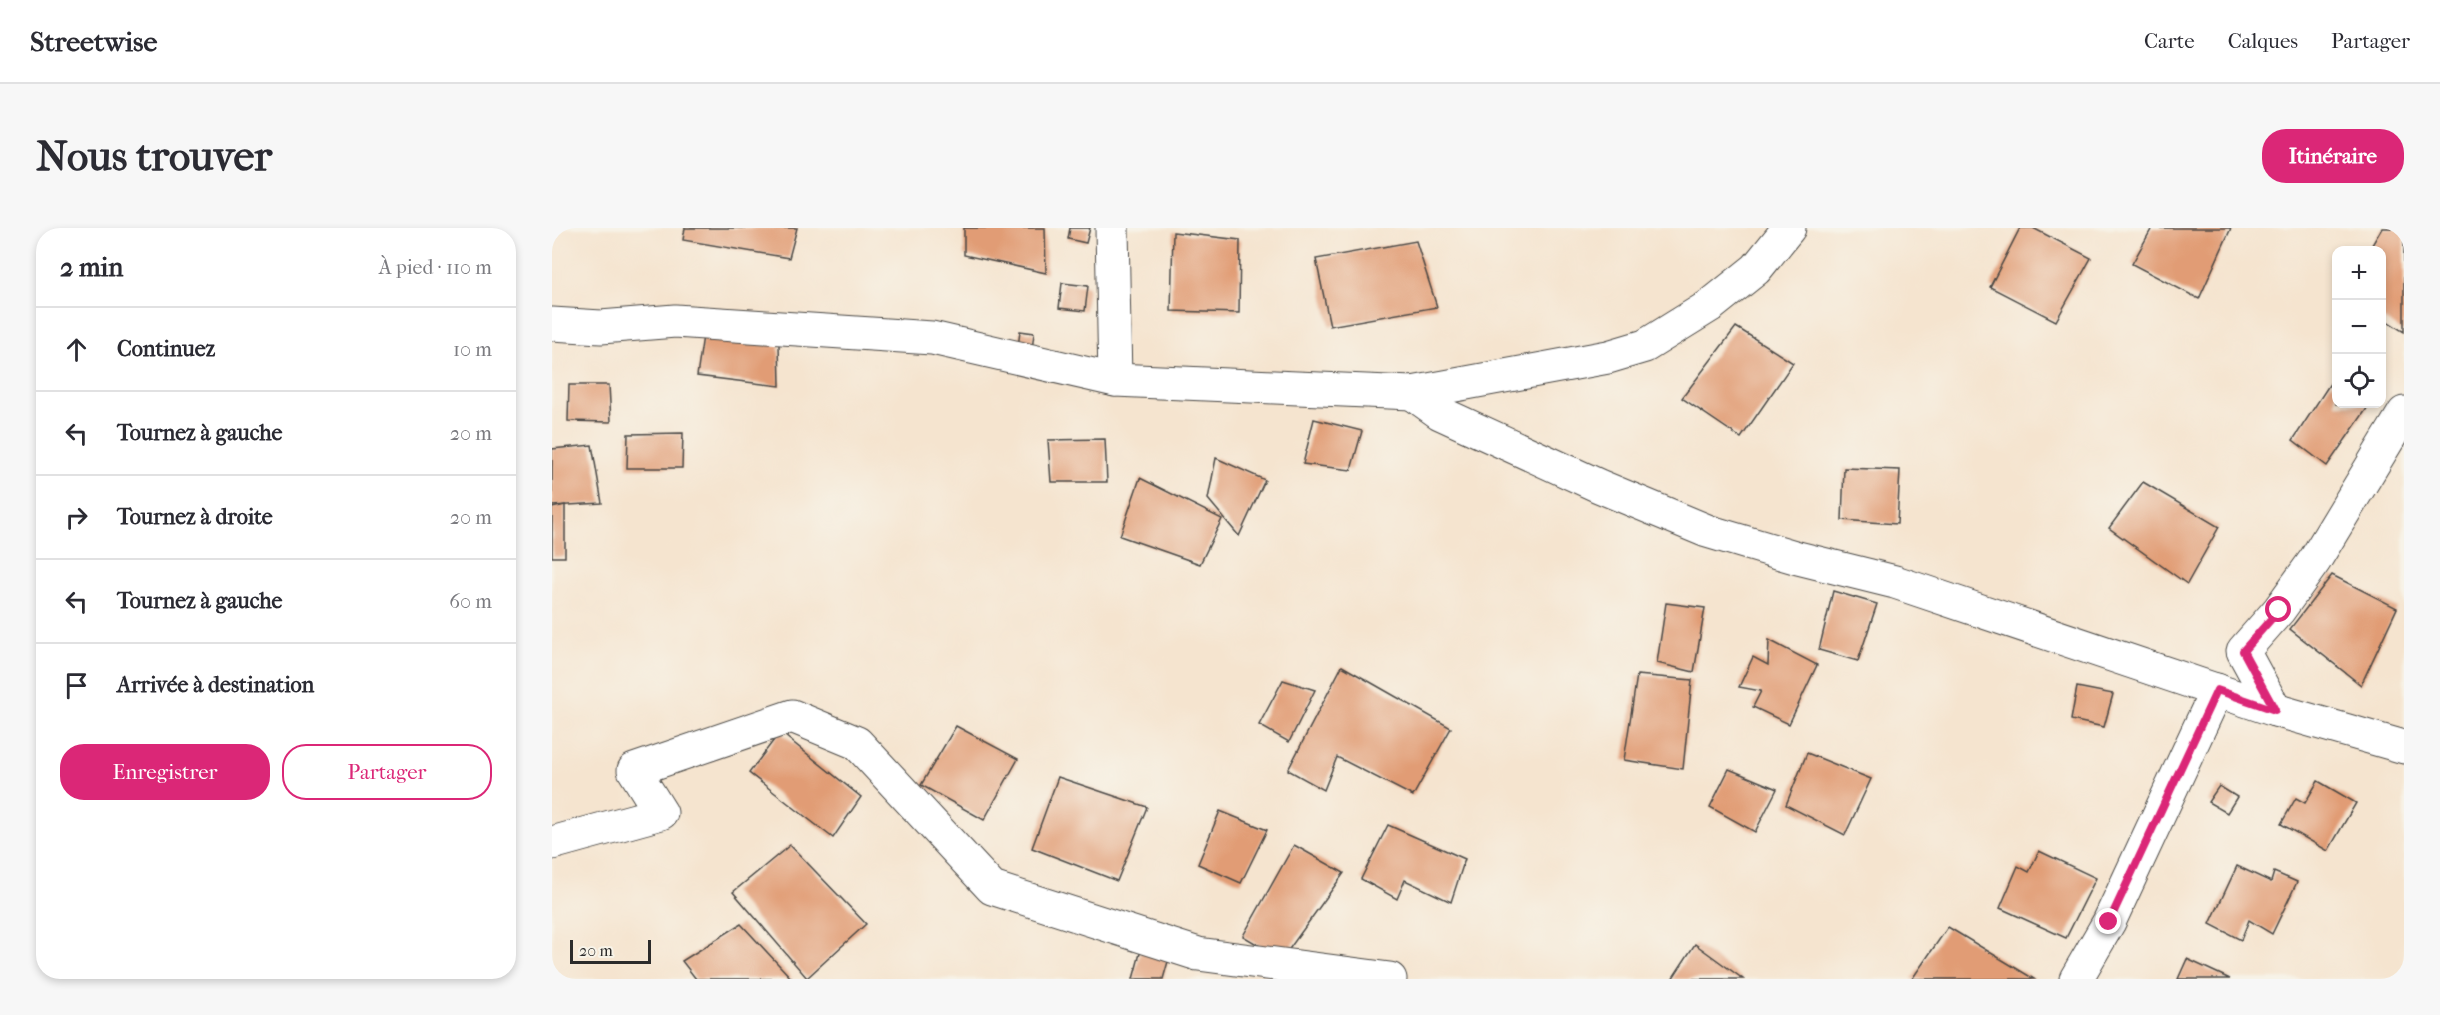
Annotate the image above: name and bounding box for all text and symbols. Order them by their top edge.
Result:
text: Streetwise [30,25,157,58]
text: Carte [2144,29,2195,53]
text: Calques [2228,29,2298,53]
text: Partager [2331,29,2410,53]
button: Itinéraire [2262,129,2404,183]
text: Nous trouver [36,132,272,181]
map controls [2332,246,2386,408]
button: + [2332,246,2386,300]
text: 2 min [60,252,123,283]
text: À pied · 110 m [379,256,492,279]
button: − [2332,300,2386,354]
icon: ahead [60,333,93,366]
text: Continuez [117,336,215,362]
text: 10 m [453,338,492,361]
button: locate [2332,354,2386,408]
icon: left [60,417,93,450]
text: Tournez à gauche [117,420,282,446]
text: 20 m [450,422,492,445]
icon: right [60,501,93,534]
text: Tournez à droite [117,504,273,530]
text: 20 m [450,506,492,529]
icon: left [60,585,93,618]
text: Tournez à gauche [117,588,282,614]
text: 60 m [449,590,492,613]
route start [2265,596,2291,622]
icon: arrive [60,669,93,702]
text: Arrivée à destination [117,672,314,698]
button: Enregistrer [60,744,270,800]
button: Partager [282,744,492,800]
route end [2095,908,2121,934]
scale bar [570,937,651,964]
text: 20 m [579,941,613,960]

